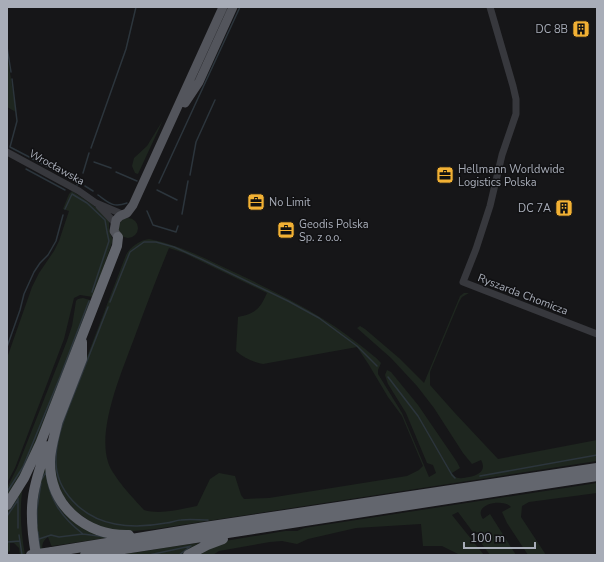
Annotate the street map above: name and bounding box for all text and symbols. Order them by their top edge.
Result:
building icon: DC 8B [571,19,591,39]
place label: DC 8B [536,22,568,37]
street label: Wrocławska [26,146,87,189]
place label: Hellmann Worldwide Logistics Polska [458,162,565,190]
office icon: Hellmann Worldwide Logistics Polska [435,165,455,185]
office icon: No Limit [246,192,266,212]
place label: No Limit [269,195,311,210]
building icon: DC 7A [554,198,574,218]
place label: DC 7A [518,201,551,216]
place label: Geodis Polska Sp. z o.o. [299,217,369,245]
office icon: Geodis Polska Sp. z o.o. [276,220,296,240]
street label: Ryszarda Chomicza [475,270,570,319]
scale bar [464,524,535,550]
text: 100 m [470,530,505,546]

